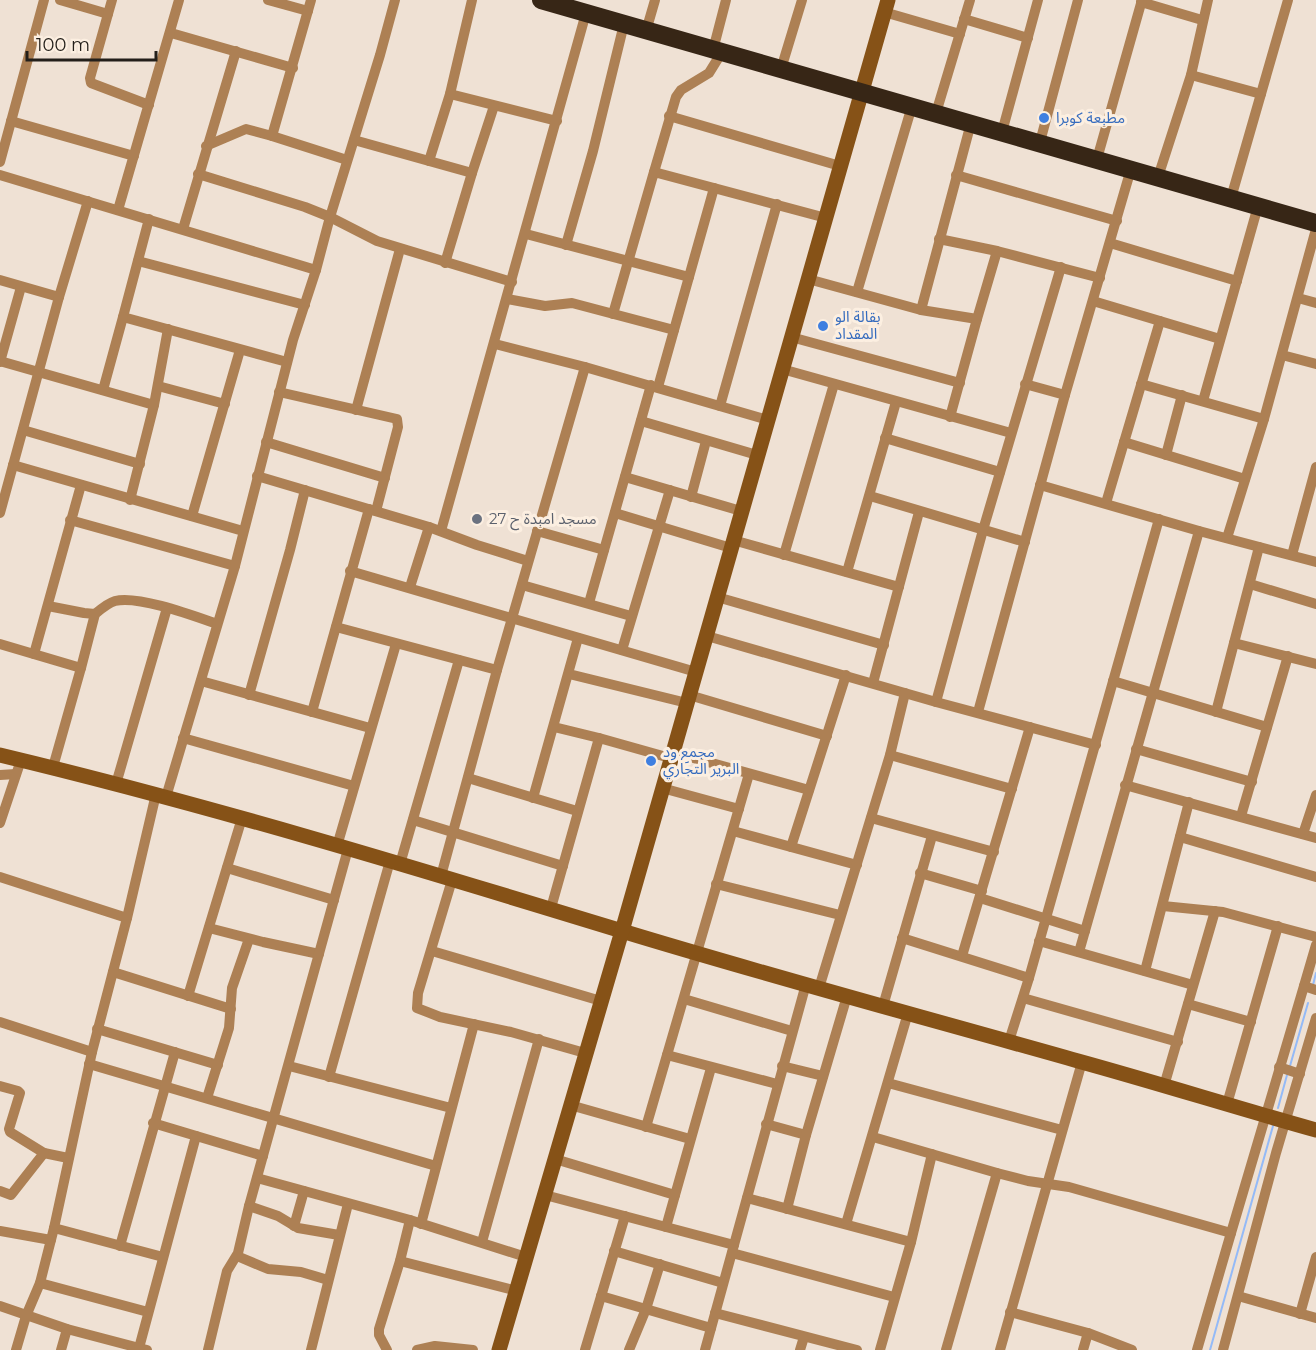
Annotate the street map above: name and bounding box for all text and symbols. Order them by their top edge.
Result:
scale bar [27,24,156,62]
text: 100 m [36,34,90,56]
place label: مطبعة كوبرا [1056,108,1125,127]
marker: مطبعة كوبرا [1037,111,1051,125]
place label: بقالة الو المقداد [835,307,881,343]
marker: بقالة الو المقداد [816,319,830,333]
place label: مسجد امبدة ح 27 [489,509,597,531]
marker: مسجد امبدة ح 27 [470,512,484,526]
place label: مجمع ود البرير التجاري [663,742,739,780]
marker: مجمع ود البرير التجاري [644,754,658,768]

